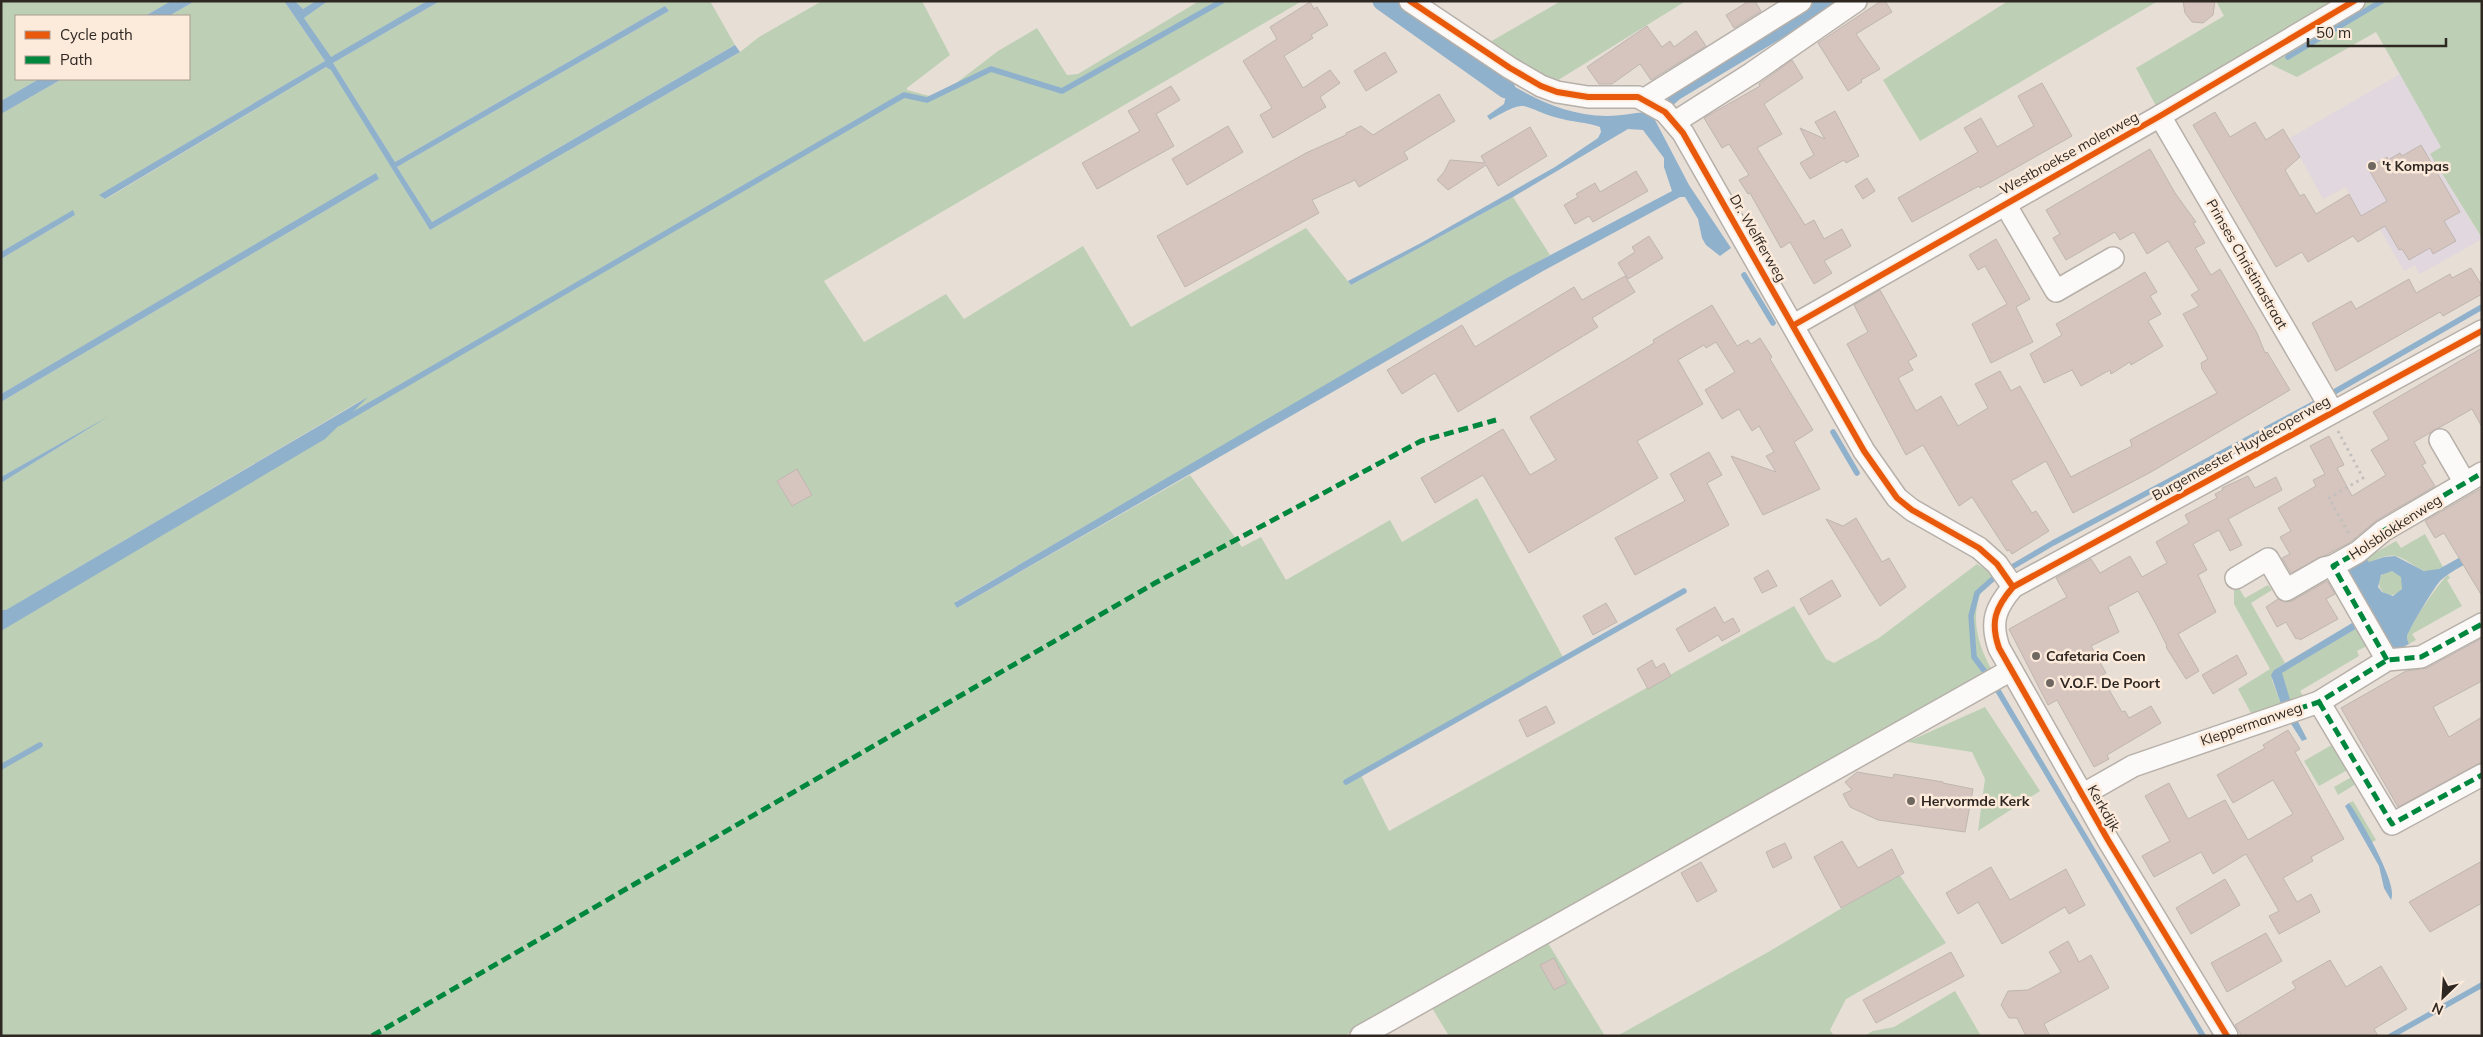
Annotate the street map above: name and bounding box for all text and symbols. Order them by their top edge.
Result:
legend [15,15,190,80]
scale bar [2308,15,2446,47]
text: 50 m [2316,23,2351,42]
text: Cycle path [60,25,133,44]
text: Path [60,50,92,69]
street label: Westbroekse molenweg [1996,107,2142,199]
place label: 't Kompas [2382,157,2449,175]
marker: 't Kompas [2366,160,2378,172]
street label: Dr. Welfferweg [1726,191,1790,285]
street label: Prinses Christinastraat [2202,196,2292,332]
street label: Burgemeester Huydecoperweg [2149,391,2333,505]
street label: Holsblokkenweg [2345,490,2445,564]
place label: Cafetaria Coen [2046,647,2146,665]
marker: Cafetaria Coen [2030,650,2042,662]
place label: V.O.F. De Poort [2059,674,2161,692]
marker: V.O.F. De Poort [2044,677,2056,689]
street label: Kleppermanweg [2198,698,2304,750]
street label: Kerkdijk [2084,782,2125,835]
place label: Hervormde Kerk [1921,792,2030,810]
marker: Hervormde Kerk [1905,795,1917,807]
north arrow [2418,972,2468,1022]
text: N [2429,998,2446,1019]

